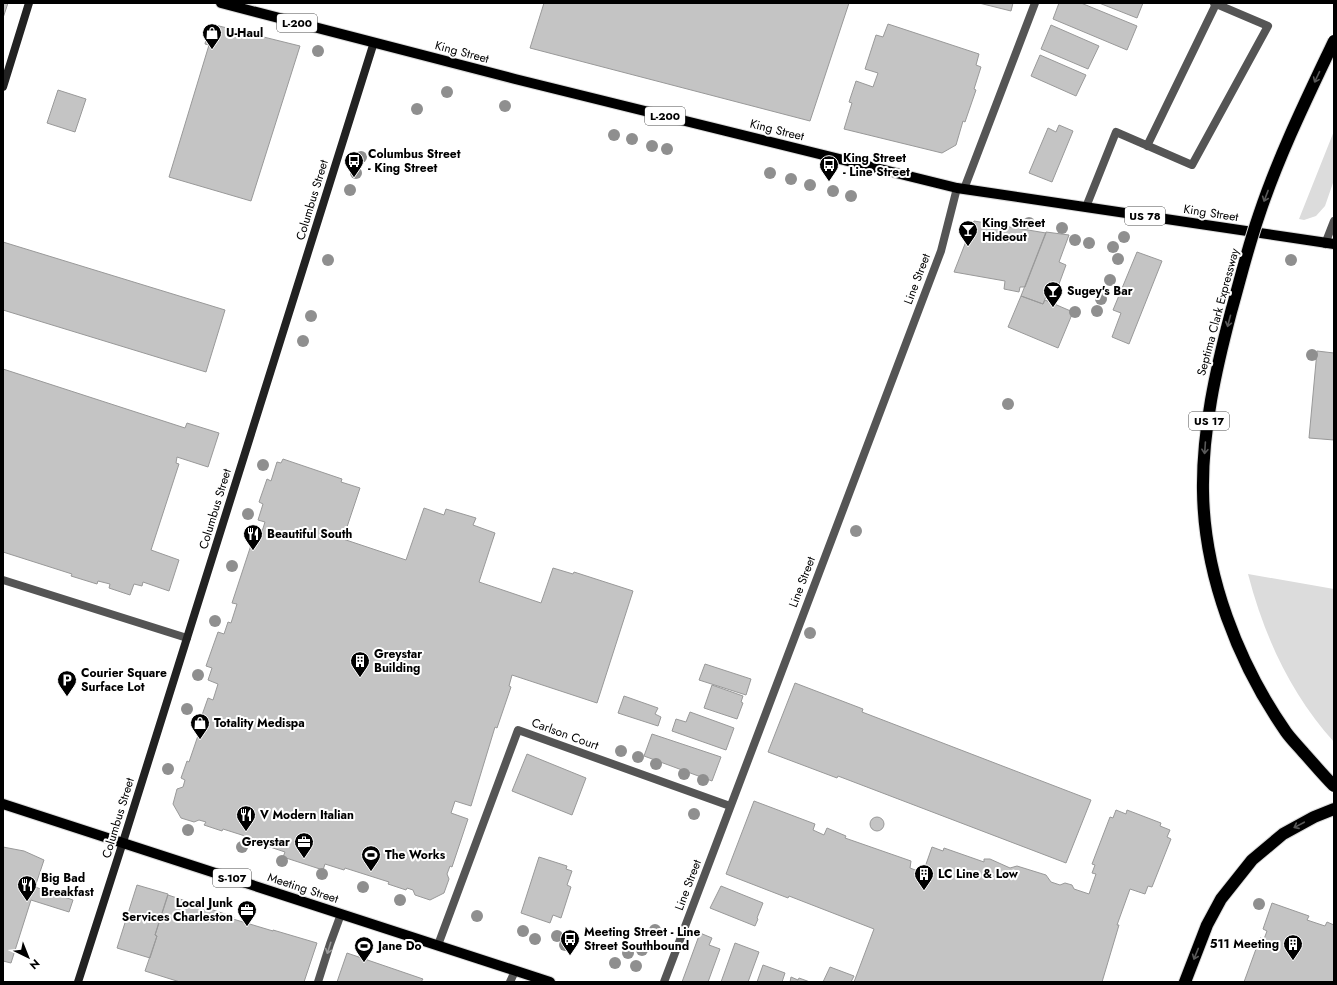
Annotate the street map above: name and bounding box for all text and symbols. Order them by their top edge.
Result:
road number: L-200 [277,14,317,32]
shop icon: U-Haul [201,22,223,50]
place label: U-Haul [226,24,263,42]
street label: King Street [433,36,491,68]
one-way arrow [1313,70,1320,82]
road number: L-200 [645,107,685,125]
street label: King Street [748,115,806,145]
place label: Columbus Street - King Street [368,145,461,177]
place label: King Street - Line Street [843,149,910,181]
bus stop icon: Columbus Street - King Street [343,150,365,178]
bus stop icon: King Street - Line Street [818,154,840,182]
street label: Columbus Street [291,157,333,243]
one-way arrow [1262,190,1270,202]
street label: King Street [1182,200,1240,226]
road number: US 78 [1125,207,1165,225]
place label: King Street Hideout [982,214,1045,246]
bar icon: King Street Hideout [957,219,979,247]
street label: Septima Clark Expressway [1192,245,1244,378]
street label: Line Street [899,251,935,307]
bar icon: Sugey's Bar [1042,280,1064,308]
place label: Sugey's Bar [1067,282,1133,300]
one-way arrow [1225,314,1232,327]
road number: US 17 [1189,412,1229,430]
one-way arrow [1201,441,1209,454]
street label: Columbus Street [194,466,236,552]
restaurant icon: Beautiful South [242,523,264,551]
place label: Beautiful South [267,525,353,543]
street label: Line Street [784,554,820,610]
place label: Greystar Building [374,645,422,677]
building icon: Greystar Building [349,650,371,678]
place label: Courier Square Surface Lot [81,664,167,696]
parking icon: Courier Square Surface Lot [56,669,78,697]
shop icon: Totality Medispa [189,712,211,740]
place label: Totality Medispa [214,714,305,732]
street label: Carlson Court [529,714,601,755]
street label: Columbus Street [97,775,139,861]
restaurant icon: V Modern Italian [235,804,257,832]
place label: V Modern Italian [259,806,354,824]
one-way arrow [1293,822,1305,830]
office icon: Greystar [293,831,315,859]
place label: Greystar [242,833,290,851]
sports icon: The Works [360,844,382,872]
place label: The Works [385,846,446,864]
street label: Line Street [670,857,706,913]
building icon: LC Line & Low [913,863,935,891]
place label: LC Line & Low [938,865,1019,883]
street label: Meeting Street [265,868,341,908]
place label: Big Bad Breakfast [41,869,94,901]
road number: S-107 [213,869,251,887]
restaurant icon: Big Bad Breakfast [16,874,38,902]
place label: Local Junk Services Charleston [122,894,233,926]
office icon: Local Junk Services Charleston [236,899,258,927]
place label: Meeting Street - Line Street Southbound [584,923,700,955]
bus stop icon: Meeting Street - Line Street Southbound [559,928,581,956]
building icon: 511 Meeting [1282,933,1304,961]
sports icon: Jane Do [353,935,375,963]
place label: 511 Meeting [1210,935,1279,953]
north arrow [8,937,48,977]
place label: Jane Do [376,937,422,955]
one-way arrow [325,941,332,954]
one-way arrow [1192,947,1200,959]
text: N [26,955,43,973]

